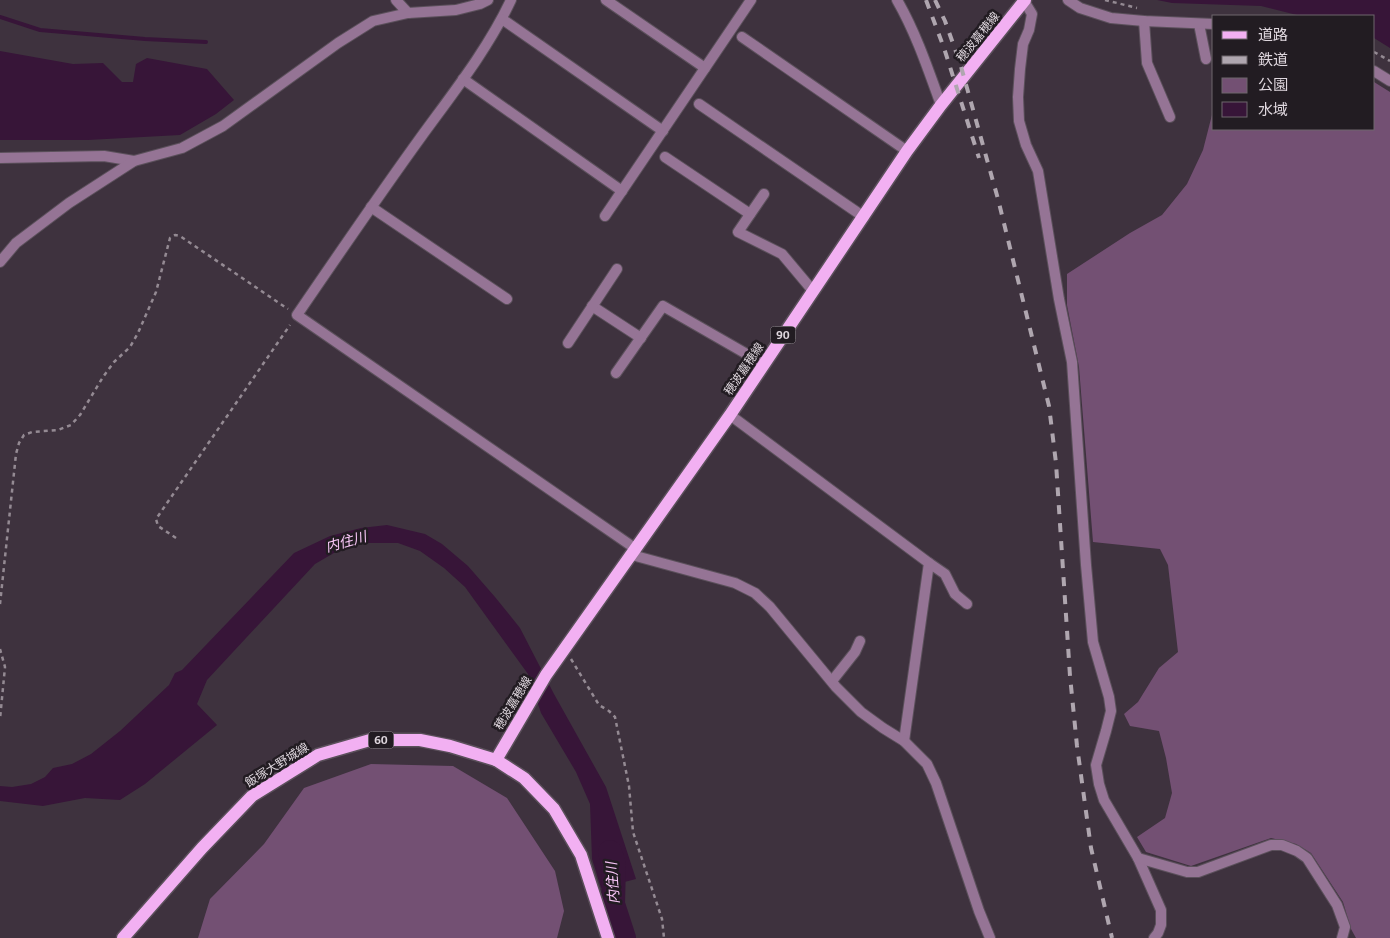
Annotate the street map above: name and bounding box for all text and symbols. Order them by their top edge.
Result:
street label: 穂波嘉穂線 [954,9,1002,65]
legend [1212,15,1375,130]
text: 道路 [1258,26,1288,44]
text: 鉄道 [1258,51,1288,69]
text: 公園 [1258,76,1288,94]
text: 水域 [1258,101,1288,119]
road number: 90 [770,326,796,344]
street label: 穂波嘉穂線 [721,340,767,398]
water label: 内住川 [323,527,370,556]
street label: 穂波嘉穂線 [492,674,534,732]
road number: 60 [368,732,394,748]
street label: 飯塚大野城線 [243,740,311,790]
water label: 内住川 [603,859,623,905]

